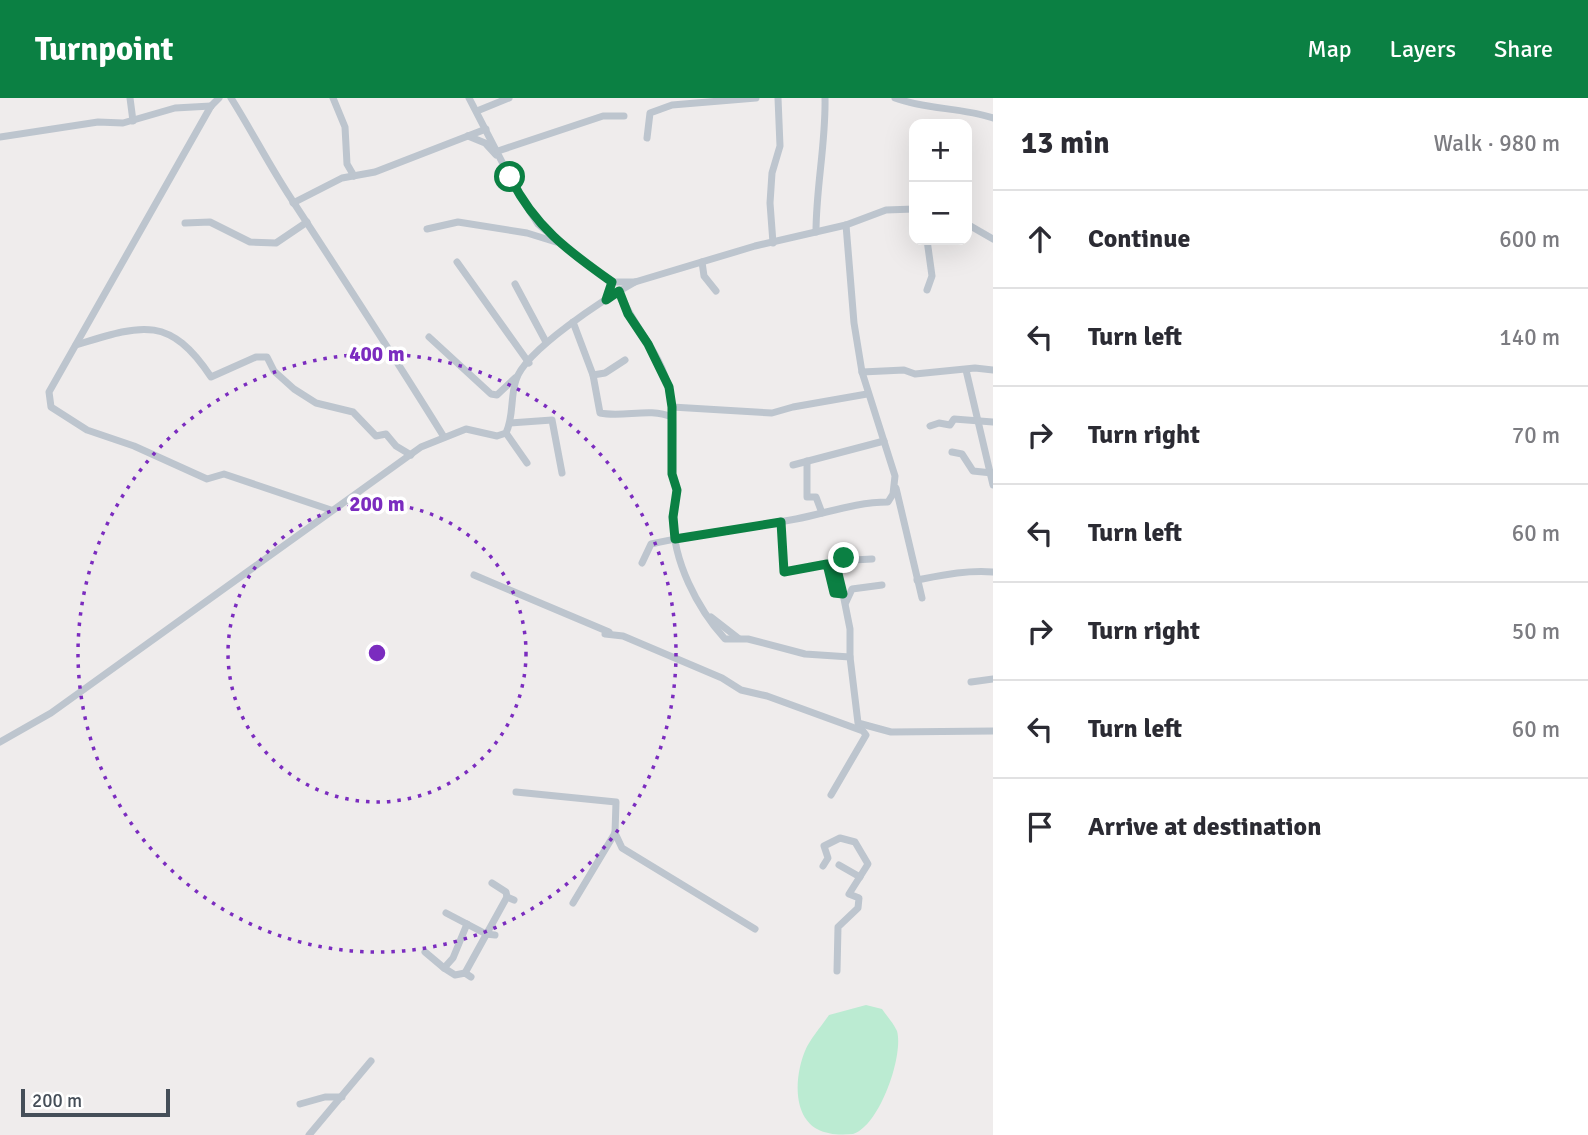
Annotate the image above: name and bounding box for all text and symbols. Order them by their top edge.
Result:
text: Turnpoint [35,29,173,70]
text: Map [1307,34,1352,64]
text: Layers [1390,34,1456,64]
text: Share [1494,34,1553,64]
map controls [909,119,972,245]
button: + [909,119,972,182]
text: 13 min [1021,125,1110,162]
text: Walk · 980 m [1434,129,1560,158]
route start [494,161,525,192]
button: − [909,182,972,245]
icon: ahead [1021,220,1059,258]
text: Continue [1088,223,1190,255]
text: 600 m [1499,225,1560,254]
icon: left [1021,318,1059,356]
text: Turn left [1088,321,1182,353]
text: 140 m [1499,323,1560,352]
text: 400 m [349,341,405,367]
icon: right [1021,416,1059,454]
text: Turn right [1088,419,1200,451]
text: 70 m [1512,421,1560,450]
text: 200 m [349,491,405,517]
icon: left [1021,514,1059,552]
text: Turn left [1088,517,1182,549]
text: 60 m [1512,519,1560,548]
route end [828,542,859,573]
icon: right [1021,612,1059,650]
text: Turn right [1088,615,1200,647]
text: 50 m [1512,617,1560,646]
centre of rings [365,641,389,665]
icon: left [1021,710,1059,748]
text: Turn left [1088,713,1182,745]
text: 60 m [1512,715,1560,744]
icon: arrive [1021,808,1059,846]
text: Arrive at destination [1088,811,1321,843]
scale bar [21,1086,170,1118]
text: 200 m [32,1089,82,1113]

